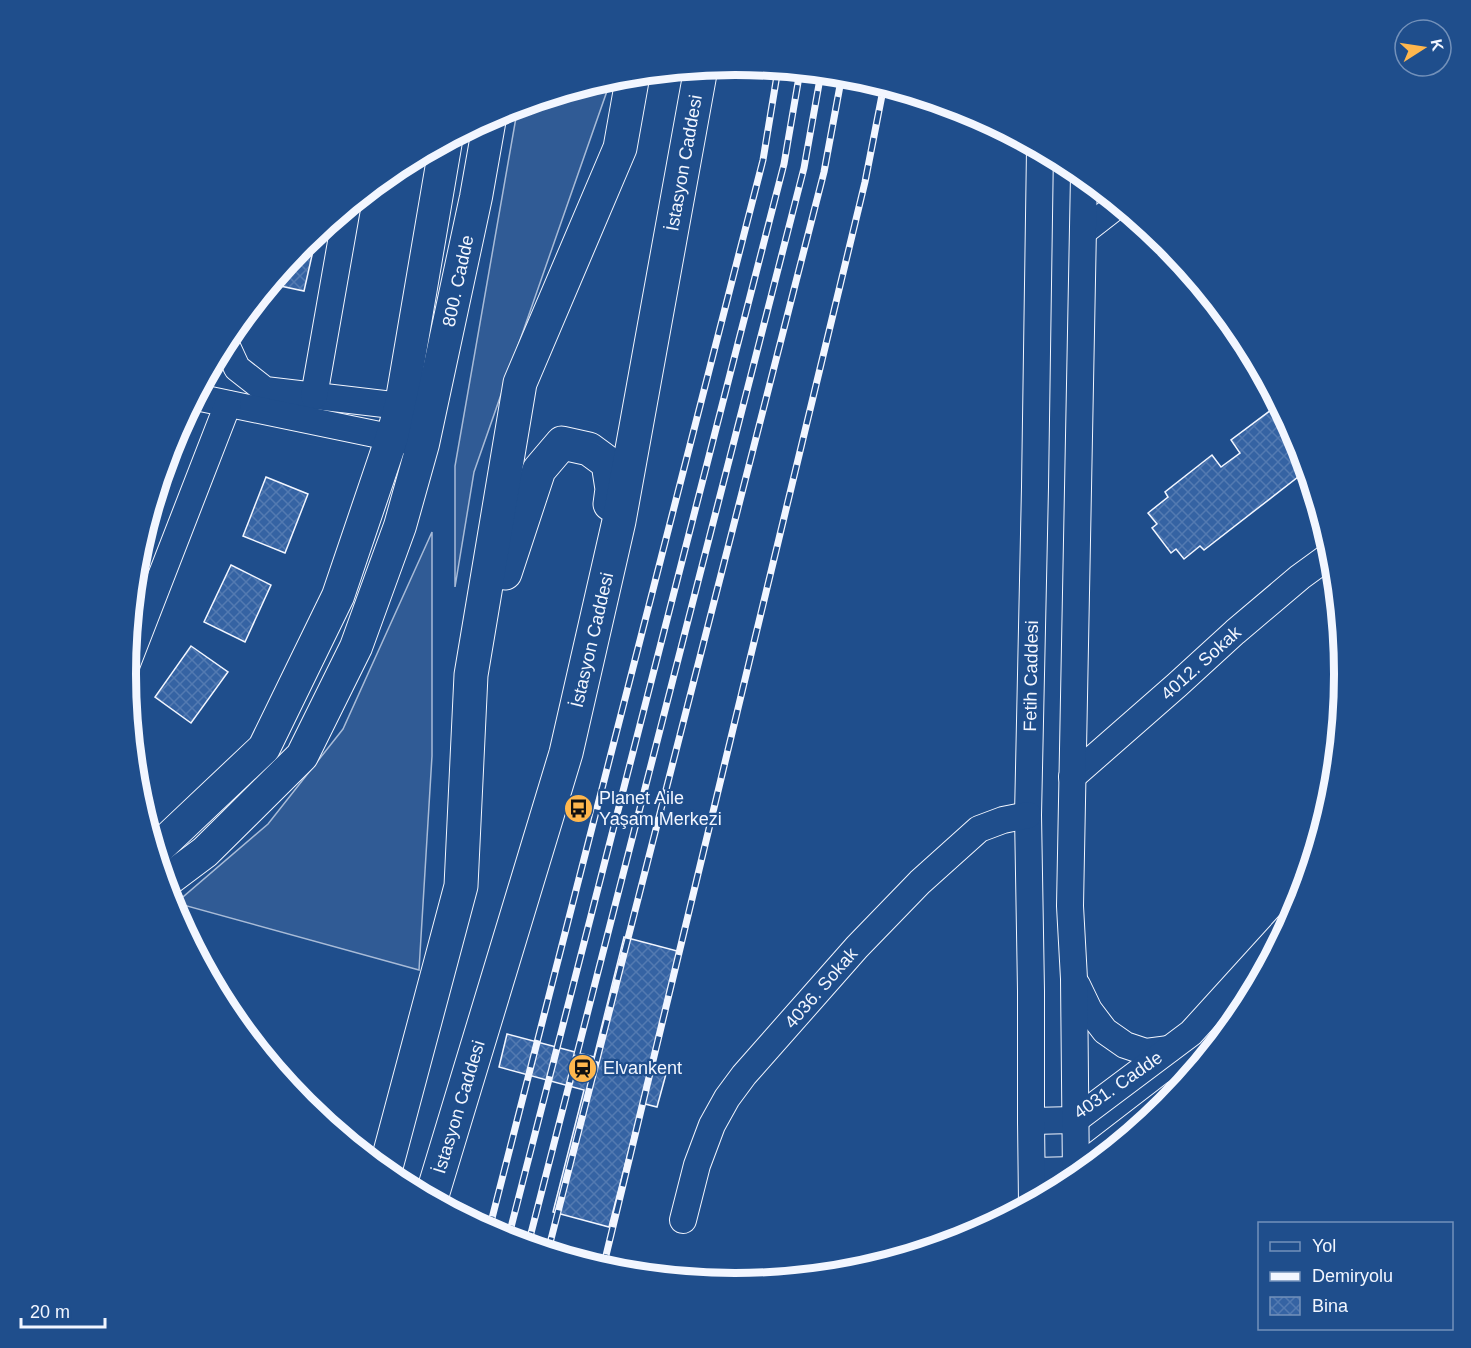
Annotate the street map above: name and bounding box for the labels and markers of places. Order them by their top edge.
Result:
place label: Planet Aile Yaşam Merkezi [599,788,722,829]
bus stop icon: Planet Aile Yaşam Merkezi [562,792,594,824]
station icon: Elvankent [566,1052,598,1084]
place label: Elvankent [603,1058,682,1078]

